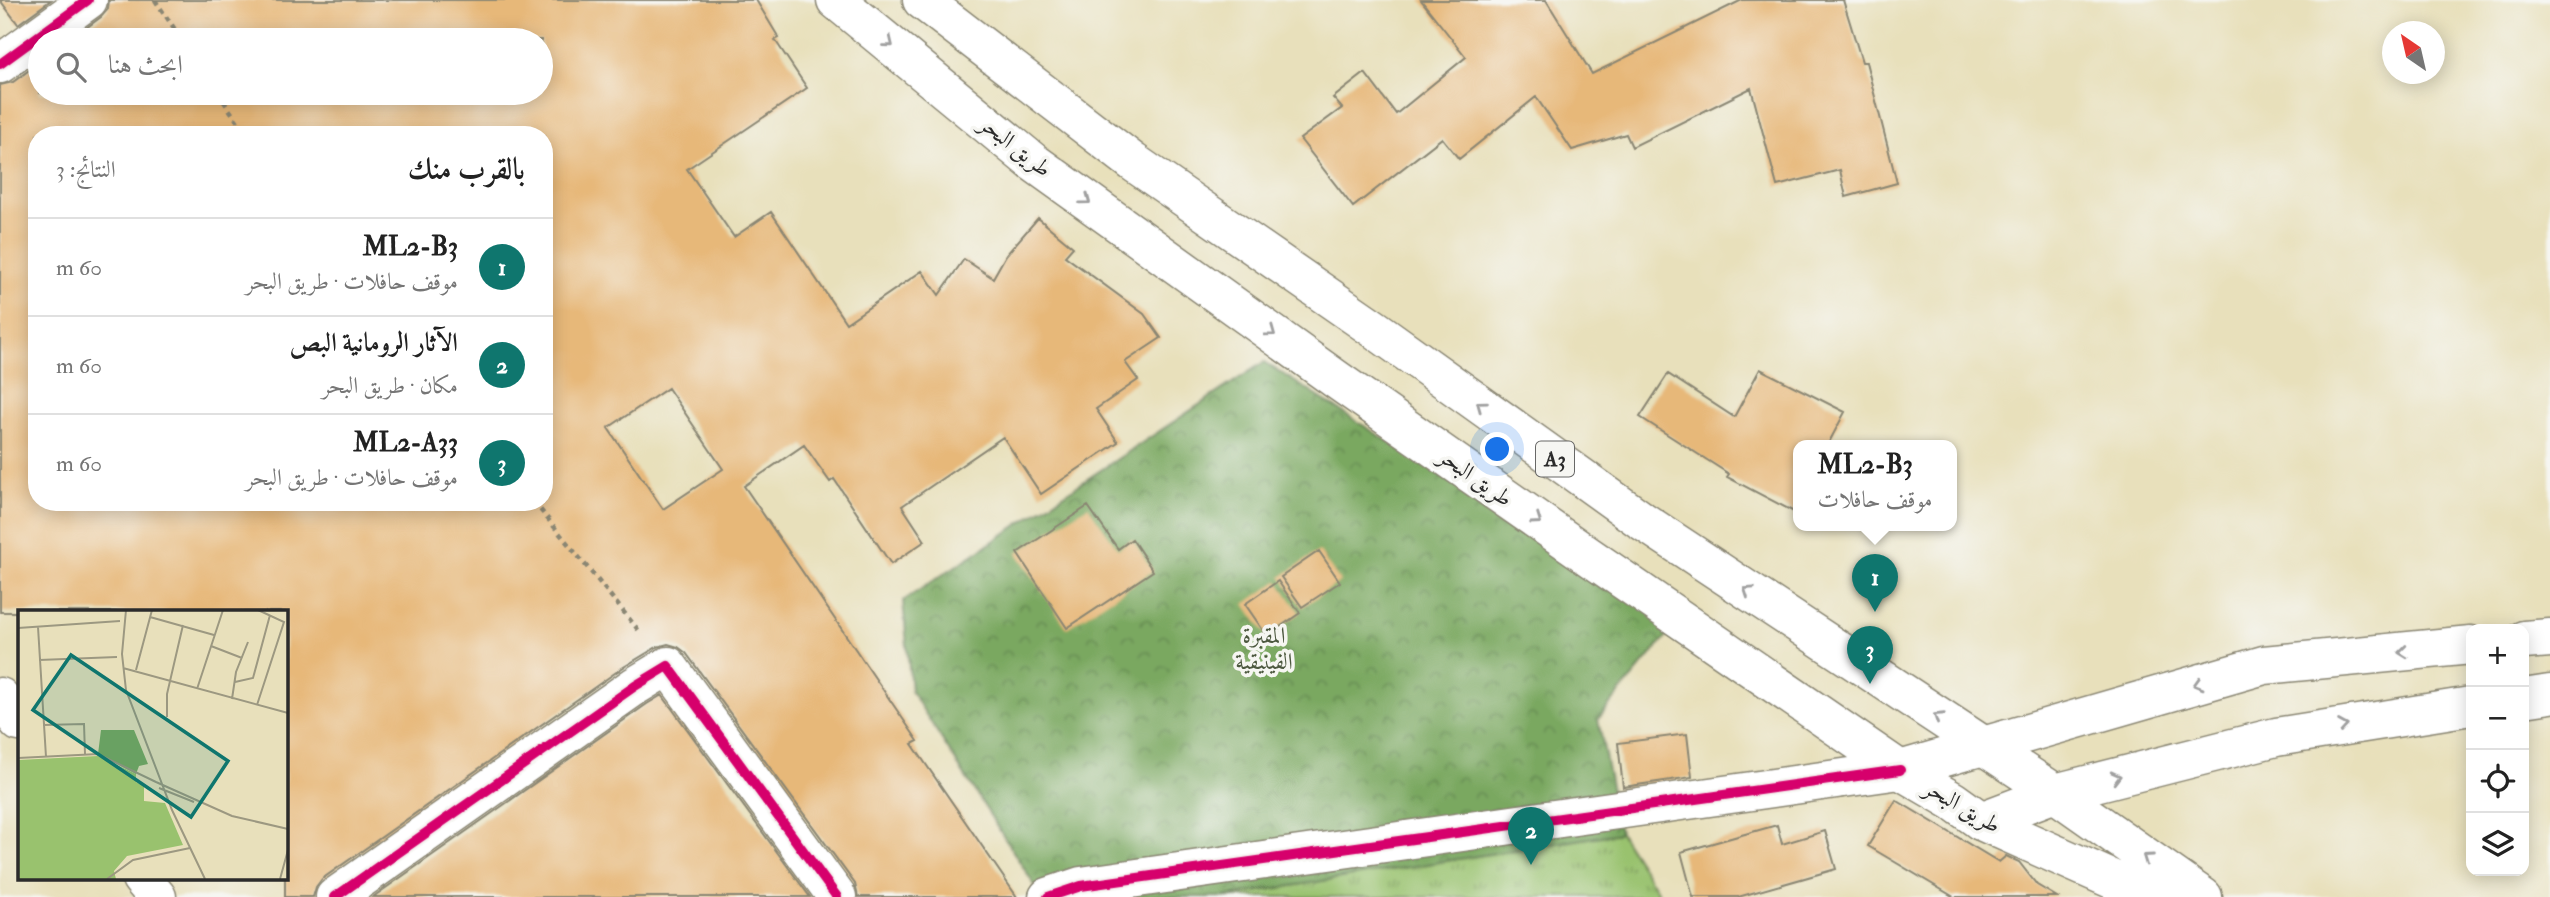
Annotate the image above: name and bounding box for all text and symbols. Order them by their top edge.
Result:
north arrow [2382,21,2445,84]
search box [28,28,553,105]
one-way arrow [880,35,893,47]
icon: search [52,48,90,86]
text: ابحث هنا [108,49,183,81]
street label: طريق البحر [972,108,1058,184]
text: بالقرب منك [408,151,525,188]
text: النتائج: 3 [56,155,116,184]
one-way arrow [1078,191,1091,204]
text: ML2-B3 [363,231,458,263]
text: 60 m [56,253,102,282]
text: 1 [498,253,506,282]
text: موقف حافلات · طريق البحر [246,267,458,296]
one-way arrow [1263,324,1276,337]
text: الآثار الرومانية البص [290,327,458,359]
text: 60 m [56,351,102,380]
text: 2 [496,351,508,380]
text: مكان · طريق البحر [322,371,458,400]
one-way arrow [1476,401,1489,414]
text: ML2-A33 [353,427,458,459]
your location [1480,432,1514,466]
street label: طريق البحر [1432,440,1518,513]
popup [1793,440,1957,531]
road number: A3 [1536,442,1574,476]
text: 60 m [56,449,102,478]
text: 3 [498,449,506,478]
text: ML2-B3 [1818,449,1913,481]
text: موقف حافلات · طريق البحر [246,463,458,492]
text: موقف حافلات [1818,485,1932,514]
one-way arrow [1529,512,1542,524]
pin: 1 [1852,554,1898,612]
one-way arrow [1743,587,1756,600]
inset map [18,610,287,880]
park label: المقبرة الفينيقية [1235,621,1293,676]
map controls [2466,624,2529,876]
button: + [2466,624,2529,687]
pin: 3 [1847,626,1893,684]
one-way arrow [2398,644,2409,659]
one-way arrow [2192,676,2204,691]
button: − [2466,687,2529,750]
one-way arrow [1933,713,1946,725]
one-way arrow [2338,719,2349,734]
button: locate [2466,750,2529,813]
one-way arrow [2110,771,2122,785]
street label: طريق البحر [1918,772,2006,840]
pin: 2 [1508,807,1554,865]
button: layers [2466,813,2529,876]
one-way arrow [2142,854,2155,866]

